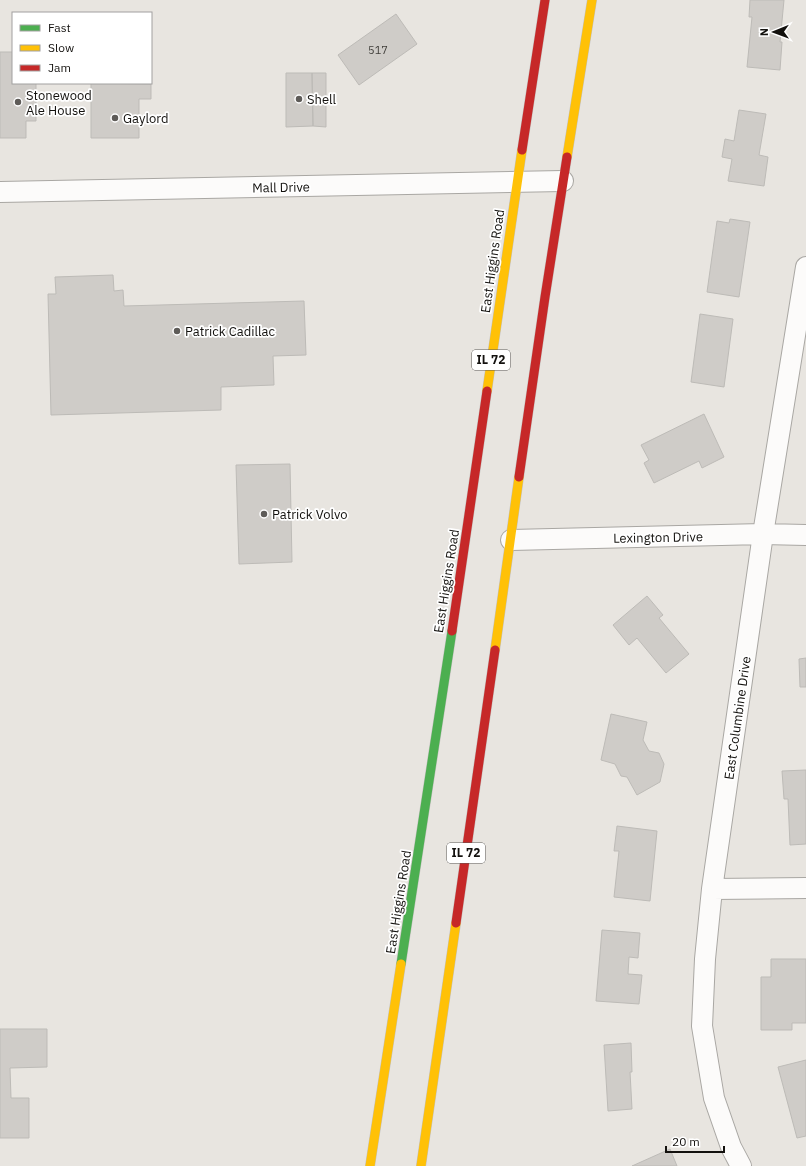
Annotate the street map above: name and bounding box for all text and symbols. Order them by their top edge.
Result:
legend [12,12,152,84]
north arrow [754,12,794,52]
text: Fast [48,20,71,35]
text: N [757,28,771,36]
text: Slow [48,40,74,55]
house number: 517 [368,43,388,57]
text: Jam [48,60,71,75]
place label: Stonewood Ale House [26,87,92,119]
place label: Shell [307,91,337,108]
marker: Shell [294,94,304,104]
marker: Stonewood Ale House [13,97,23,107]
place label: Gaylord [123,110,168,127]
marker: Gaylord [110,113,120,123]
street label: Mall Drive [252,178,310,197]
street label: East Higgins Road [477,208,508,314]
place label: Patrick Cadillac [185,323,275,340]
marker: Patrick Cadillac [172,326,182,336]
road number: IL 72 [472,350,510,370]
place label: Patrick Volvo [272,506,348,523]
marker: Patrick Volvo [259,509,269,519]
street label: East Higgins Road [430,528,463,634]
street label: Lexington Drive [613,528,703,547]
street label: East Columbine Drive [720,655,755,781]
road number: IL 72 [447,843,485,863]
street label: East Higgins Road [382,849,415,955]
scale bar [666,1128,724,1154]
text: 20 m [672,1134,700,1149]

